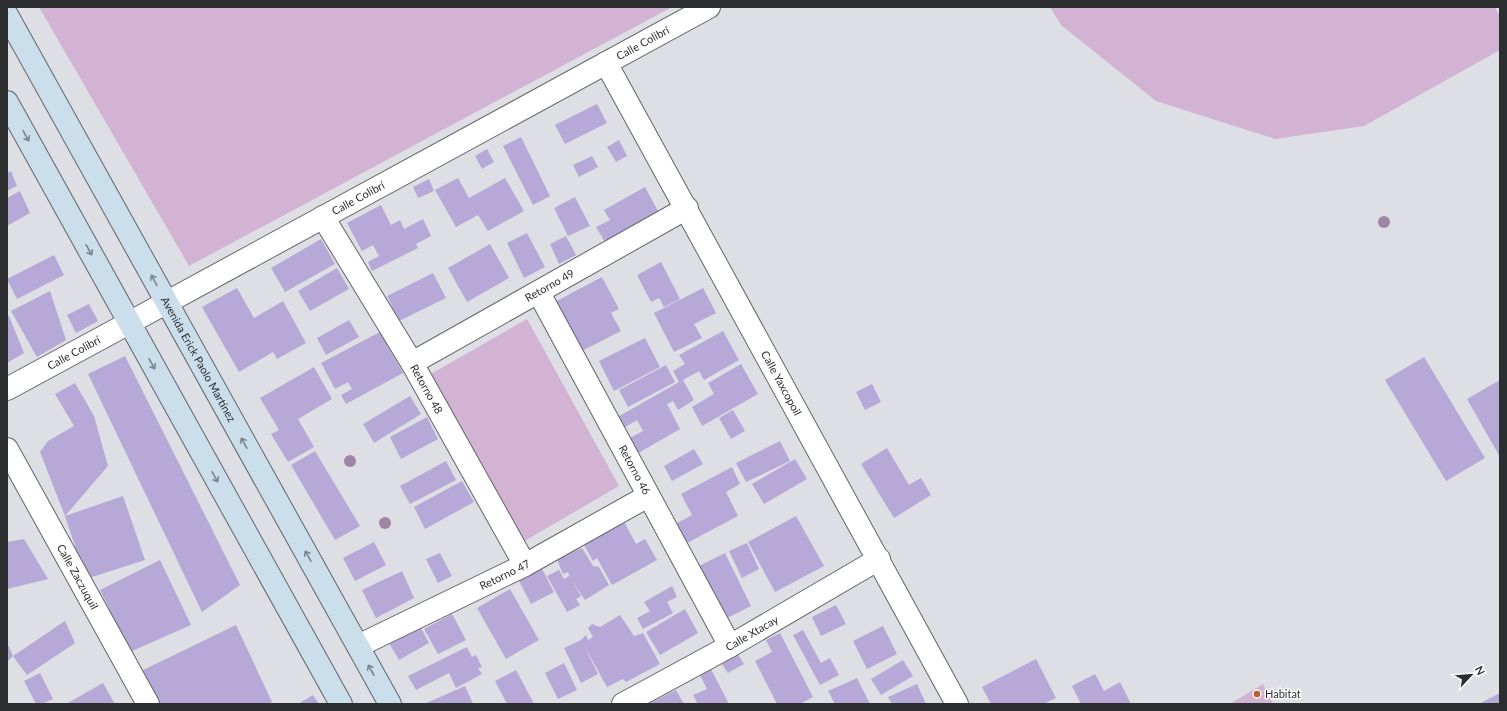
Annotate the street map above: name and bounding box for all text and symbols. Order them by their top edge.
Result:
street label: Calle Colibrí [614,23,671,62]
one-way arrow [22,130,30,142]
street label: Calle Colibrí [329,178,387,217]
one-way arrow [85,244,93,256]
street label: Retorno 49 [522,266,576,304]
one-way arrow [150,274,157,286]
street label: Avenida Erick Paolo Martínez [159,294,239,424]
street label: Calle Colibrí [45,333,103,372]
street label: Calle Yaxcopoil [759,348,805,417]
one-way arrow [148,358,156,370]
street label: Retorno 48 [408,362,446,416]
one-way arrow [240,437,248,449]
street label: Retorno 46 [616,442,654,497]
one-way arrow [212,471,219,483]
street label: Calle Zaczuquil [55,542,101,611]
one-way arrow [303,550,311,562]
street label: Retorno 47 [477,557,532,592]
street label: Calle Xtacay [723,612,781,653]
north arrow [1451,655,1491,695]
one-way arrow [366,664,374,676]
text: N [1473,664,1488,677]
place label: Habitat [1265,687,1301,700]
marker: Habitat [1252,689,1262,699]

